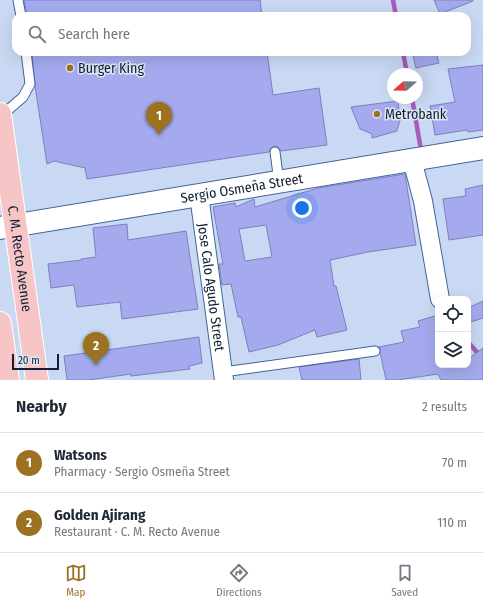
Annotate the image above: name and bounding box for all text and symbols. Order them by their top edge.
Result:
search box [12,12,471,56]
icon: search [26,23,48,45]
text: Search here [58,25,130,43]
place label: Burger King [78,60,144,77]
marker: Burger King [65,63,75,73]
north arrow [387,68,423,104]
pin: 1 [146,102,172,135]
place label: Metrobank [385,106,447,123]
marker: Metrobank [372,109,382,119]
street label: Sergio Osmeña Street [179,169,305,206]
your location [292,198,312,218]
street label: C. M. Recto Avenue [4,204,36,313]
street label: Jose Calo Agudo Street [194,222,229,353]
map controls [435,296,471,368]
button: locate [435,296,471,332]
pin: 2 [83,332,109,365]
button: layers [435,332,471,368]
scale bar [12,352,59,371]
text: 20 m [18,354,40,367]
text: Nearby [16,396,67,417]
text: 2 results [422,399,467,414]
text: Watsons [54,446,107,464]
text: 1 [26,455,32,470]
text: 70 m [442,455,467,470]
text: Pharmacy · Sergio Osmeña Street [54,464,230,479]
text: Golden Ajirang [54,506,145,524]
text: 2 [26,515,32,530]
text: 110 m [437,515,467,530]
text: Restaurant · C. M. Recto Avenue [54,524,220,539]
tab: Map [65,562,87,599]
tab: Directions [216,562,262,599]
tab: Saved [391,562,418,599]

